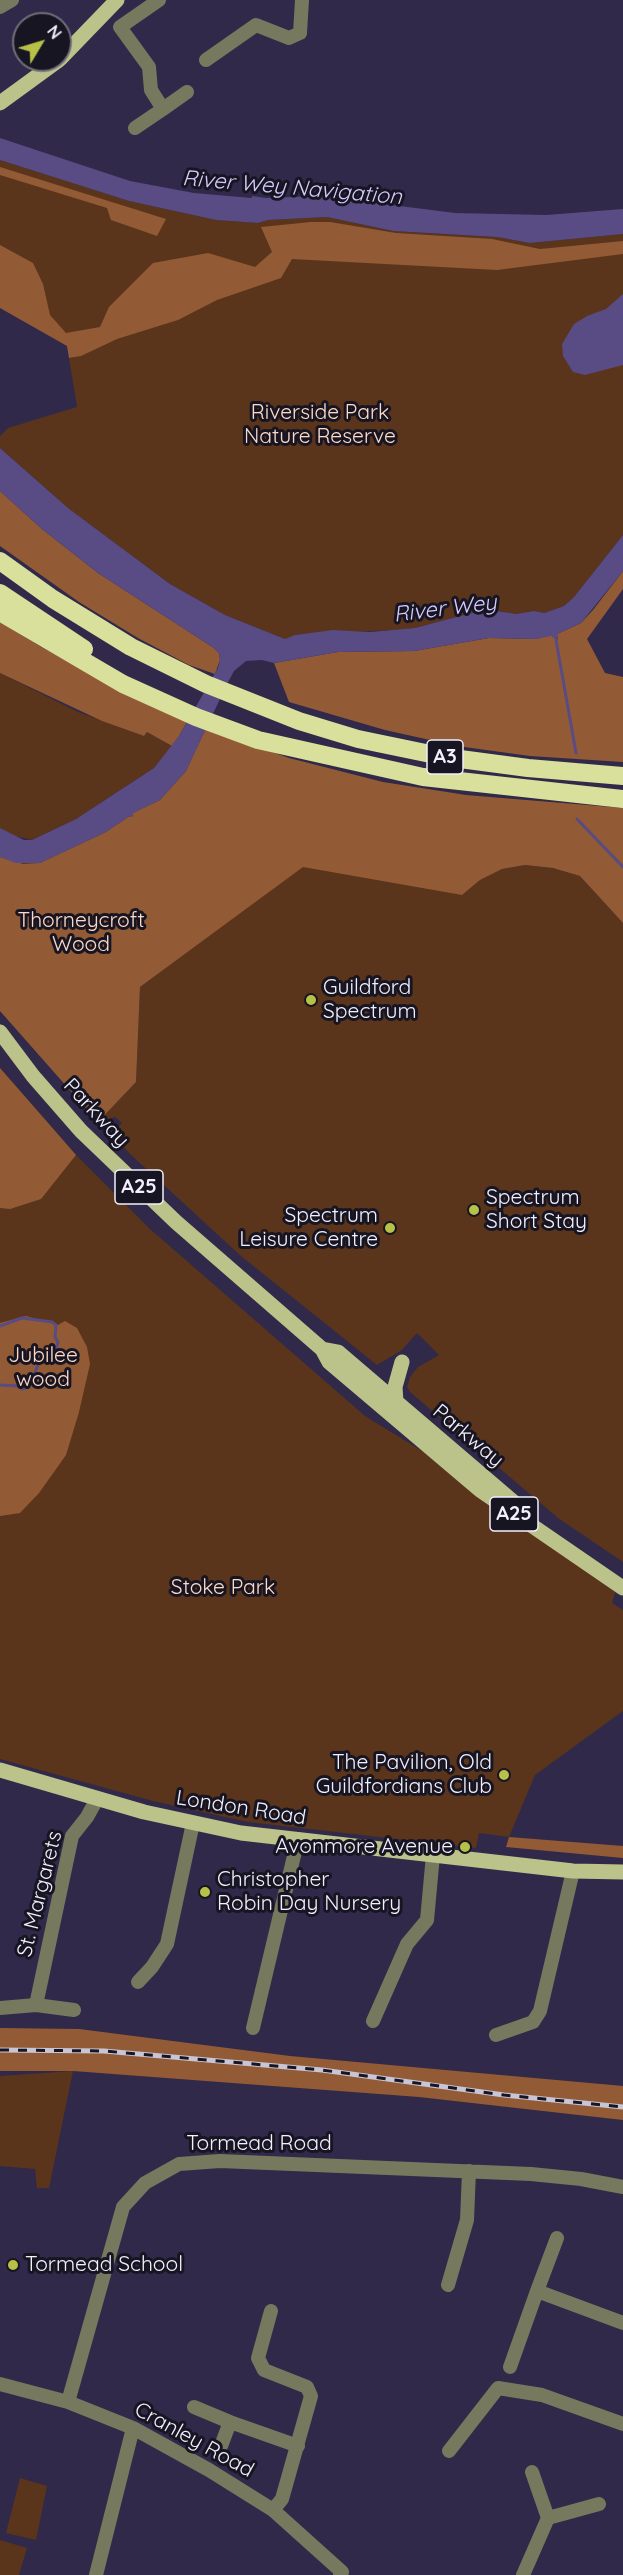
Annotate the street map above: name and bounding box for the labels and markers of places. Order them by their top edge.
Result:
place label: Guildford Spectrum [323,975,417,1025]
marker: Guildford Spectrum [304,993,318,1007]
place label: Spectrum Short Stay [486,1185,587,1235]
place label: Spectrum Leisure Centre [239,1203,378,1253]
marker: Spectrum Short Stay [467,1203,481,1217]
marker: Spectrum Leisure Centre [383,1221,397,1235]
place label: The Pavilion, Old Guildfordians Club [316,1750,492,1800]
marker: The Pavilion, Old Guildfordians Club [497,1768,511,1782]
place label: Avonmore Avenue [275,1834,453,1860]
marker: Avonmore Avenue [458,1840,472,1854]
place label: Christopher Robin Day Nursery [217,1867,401,1917]
marker: Christopher Robin Day Nursery [198,1885,212,1899]
place label: Tormead School [25,2252,183,2278]
marker: Tormead School [6,2258,20,2272]

